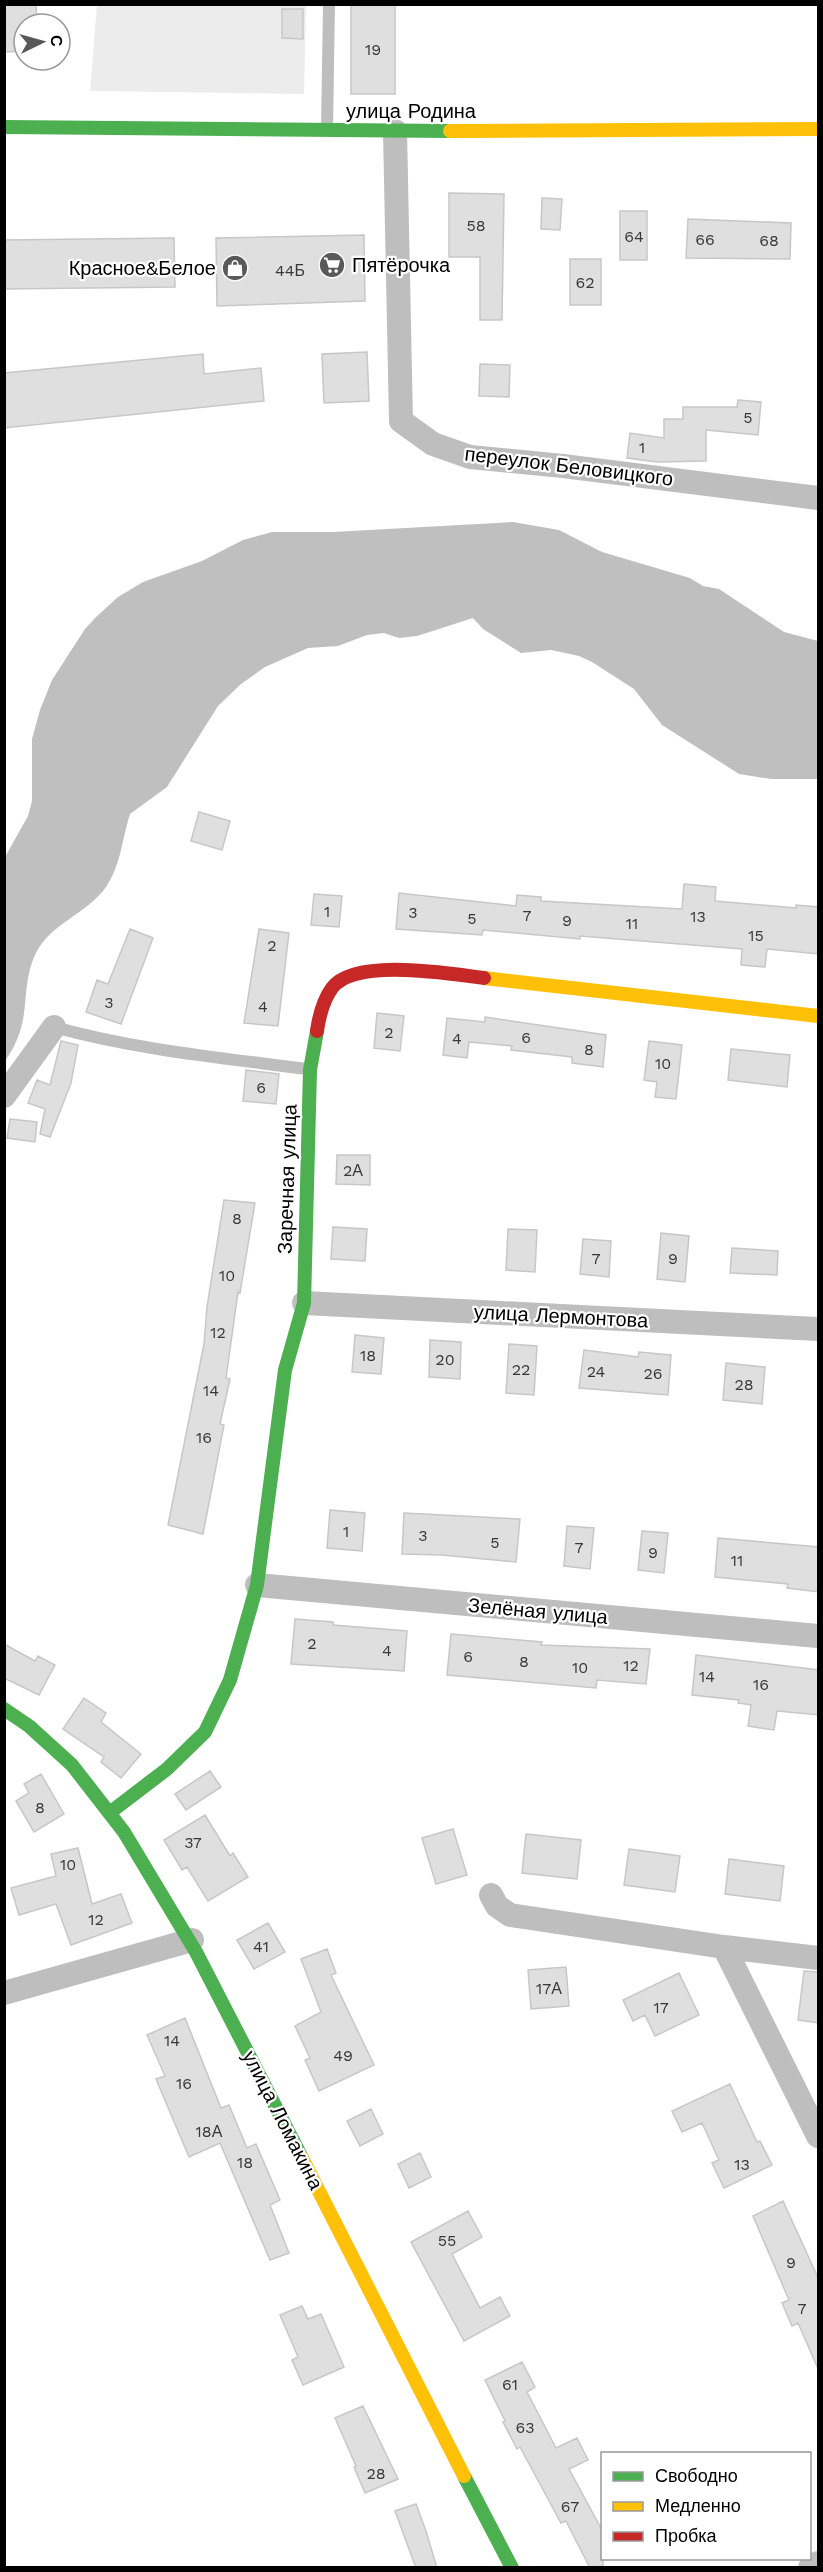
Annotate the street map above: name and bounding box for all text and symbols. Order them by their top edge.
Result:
north arrow [12,12,72,72]
text: С [46,34,66,48]
house number: 19 [365,40,381,59]
street label: улица Родина [346,99,477,123]
house number: 58 [466,216,486,235]
house number: 64 [624,227,644,246]
house number: 66 [695,230,715,249]
house number: 68 [759,231,779,250]
supermarket icon: Пятёрочка [317,250,347,280]
shop icon: Красное&Белое [220,253,250,283]
place label: Пятёрочка [352,253,451,277]
place label: Красное&Белое [69,256,216,280]
house number: 44Б [275,261,305,280]
house number: 62 [575,273,595,292]
house number: 5 [743,408,753,427]
house number: 1 [639,438,645,457]
street label: переулок Беловицкого [463,441,675,491]
house number: 1 [324,902,330,921]
house number: 3 [408,903,418,922]
house number: 7 [523,906,532,925]
house number: 13 [690,907,706,926]
house number: 5 [467,909,477,928]
house number: 9 [562,911,572,930]
house number: 11 [626,914,638,933]
house number: 15 [748,926,764,945]
house number: 2 [267,936,277,955]
house number: 3 [104,993,114,1012]
house number: 4 [258,997,268,1016]
house number: 2 [384,1023,394,1042]
house number: 6 [521,1028,531,1047]
house number: 4 [452,1029,462,1048]
house number: 8 [584,1040,594,1059]
house number: 10 [655,1054,671,1073]
house number: 6 [256,1078,266,1097]
street label: Заречная улица [272,1103,302,1254]
house number: 2А [343,1161,363,1180]
house number: 8 [232,1209,242,1228]
house number: 7 [592,1249,601,1268]
house number: 9 [668,1249,678,1268]
house number: 10 [219,1266,235,1285]
street label: улица Лермонтова [473,1299,650,1333]
house number: 12 [210,1323,226,1342]
house number: 18 [360,1346,376,1365]
house number: 20 [435,1350,455,1369]
house number: 22 [512,1360,530,1379]
house number: 24 [587,1362,606,1381]
house number: 26 [643,1364,663,1383]
house number: 28 [734,1375,754,1394]
house number: 14 [203,1381,219,1400]
house number: 16 [196,1428,212,1447]
house number: 1 [343,1522,349,1541]
house number: 3 [418,1526,428,1545]
house number: 5 [490,1533,500,1552]
house number: 7 [575,1538,584,1557]
house number: 9 [648,1543,658,1562]
house number: 11 [731,1551,743,1570]
street label: Зелёная улица [467,1593,610,1629]
house number: 2 [307,1634,317,1653]
house number: 4 [382,1641,392,1660]
house number: 6 [463,1647,473,1666]
house number: 8 [519,1652,529,1671]
house number: 12 [623,1656,639,1675]
house number: 10 [572,1658,588,1677]
house number: 14 [699,1667,715,1686]
house number: 16 [753,1675,769,1694]
house number: 8 [35,1798,45,1817]
house number: 37 [184,1833,202,1852]
house number: 10 [60,1855,76,1874]
house number: 12 [88,1910,104,1929]
house number: 41 [253,1937,269,1956]
house number: 17А [536,1979,562,1998]
house number: 17 [653,1998,669,2017]
house number: 14 [164,2031,180,2050]
street label: улица Ломакина [238,2046,329,2194]
house number: 49 [333,2046,353,2065]
house number: 16 [176,2074,192,2093]
house number: 18А [196,2122,223,2141]
house number: 18 [237,2153,253,2172]
house number: 13 [734,2155,750,2174]
house number: 55 [438,2231,456,2250]
house number: 9 [786,2253,796,2272]
house number: 7 [798,2299,807,2318]
house number: 61 [502,2375,518,2394]
house number: 63 [515,2418,535,2437]
legend [601,2452,811,2560]
house number: 28 [366,2464,386,2483]
text: Свободно [655,2465,738,2486]
text: Медленно [655,2495,741,2516]
house number: 67 [561,2497,579,2516]
text: Пробка [655,2525,718,2546]

